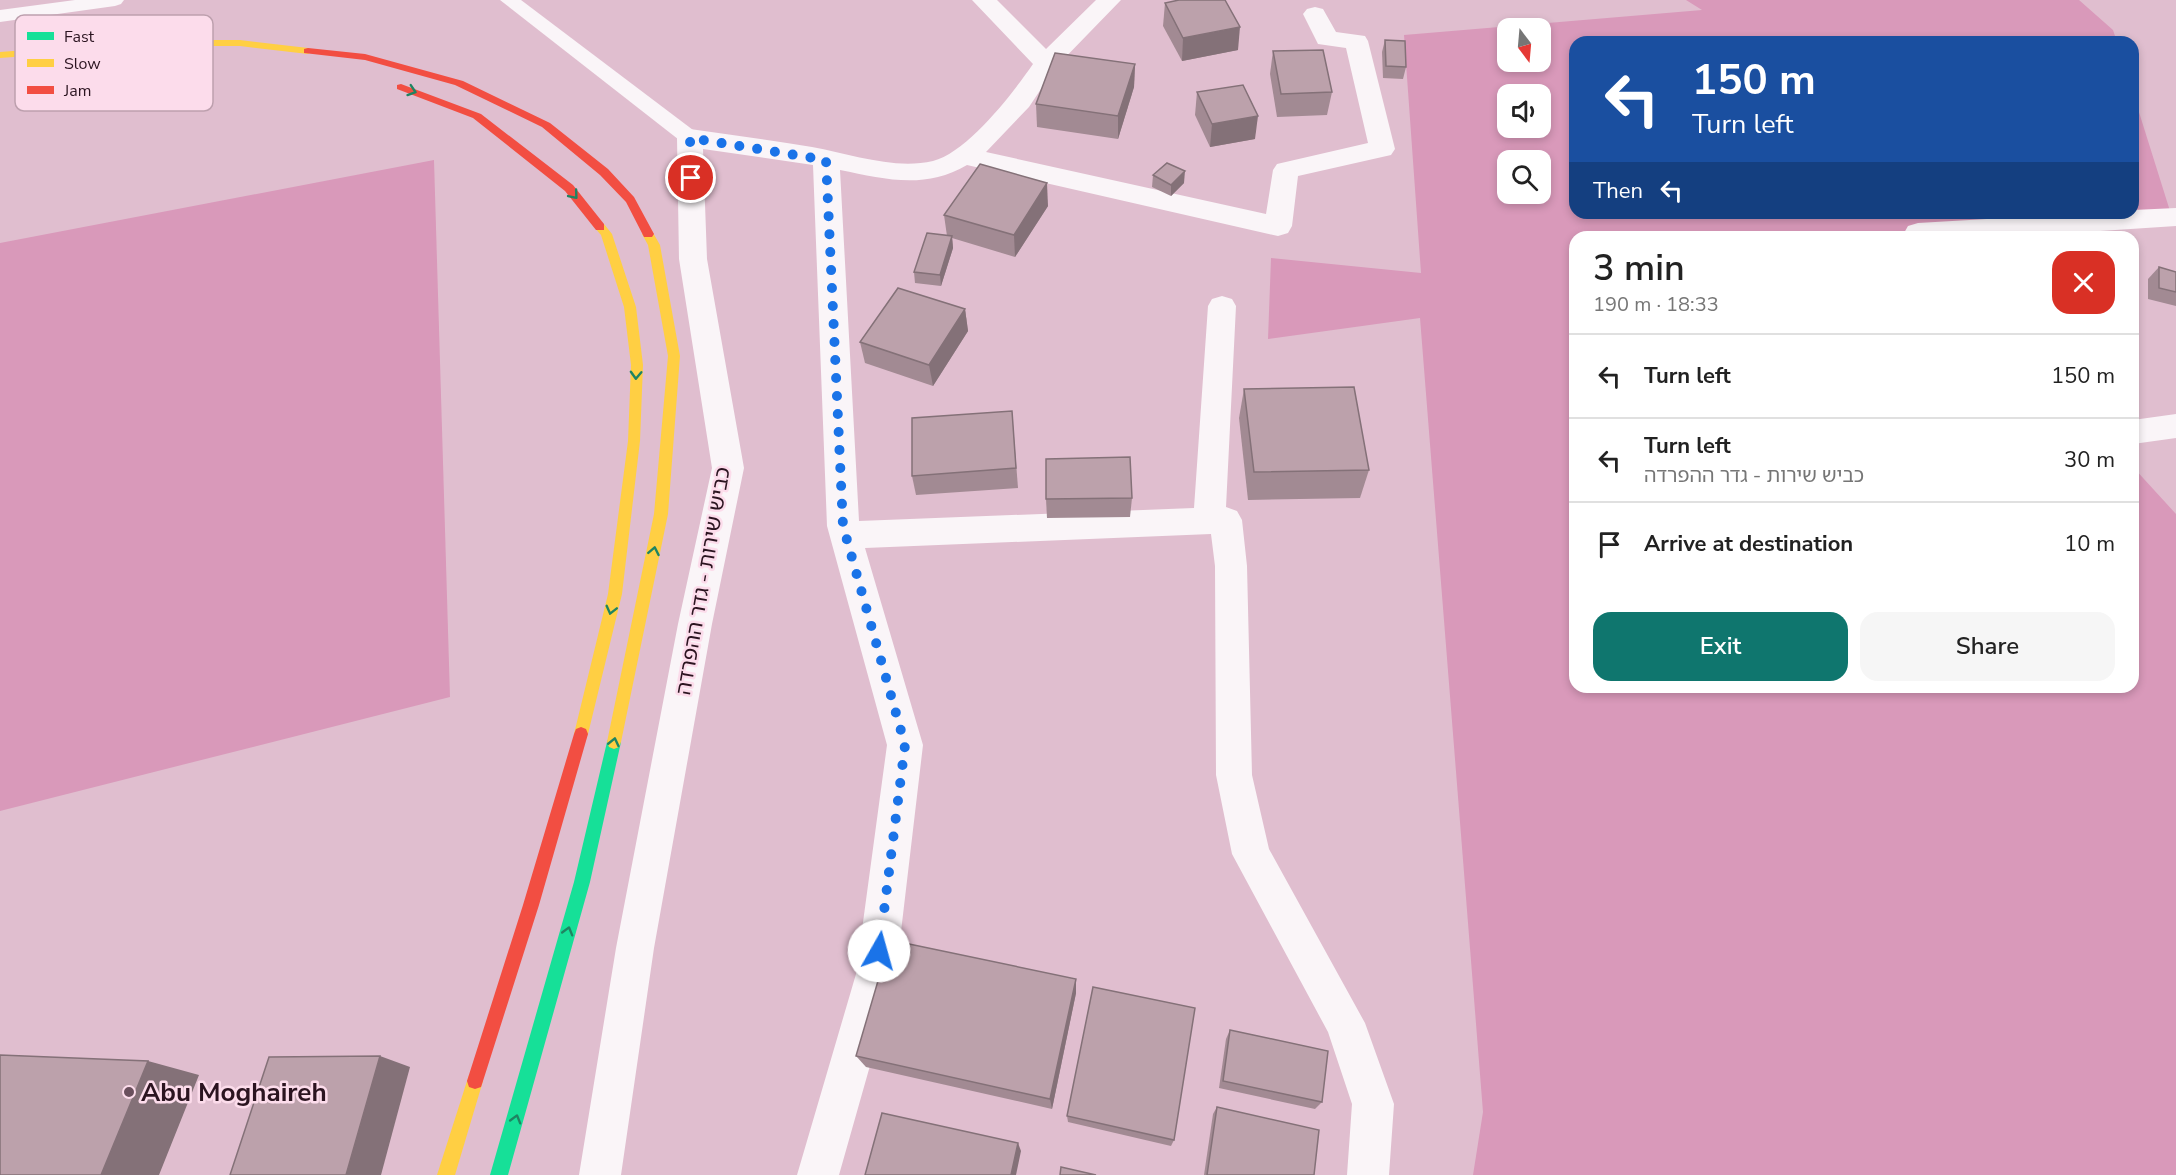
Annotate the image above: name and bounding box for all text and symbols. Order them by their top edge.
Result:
legend [15,15,213,111]
north arrow [1497,18,1551,72]
map controls [1497,18,1551,204]
text: Fast [64,26,95,48]
text: 150 m [1692,52,1816,109]
text: Slow [64,53,101,75]
icon: left [1593,60,1671,138]
text: Jam [63,80,91,102]
one-way arrow [406,83,417,96]
button: sound [1497,84,1551,138]
text: Turn left [1692,106,1793,143]
button: search [1497,150,1551,204]
pin [665,152,716,203]
icon: arrive [674,161,707,194]
icon: left [1655,174,1688,207]
text: Then [1593,176,1643,206]
one-way arrow [567,188,578,199]
text: 3 min [1593,244,1685,293]
button: close [2052,251,2115,314]
text: 190 m · 18:33 [1593,291,1719,318]
icon: left [1593,360,1626,393]
text: Turn left [1644,361,1731,391]
text: 150 m [2051,361,2115,391]
one-way arrow [630,370,642,379]
text: Turn left [1644,431,1731,461]
icon: left [1593,444,1626,477]
text: 30 m [2064,445,2115,475]
text: כביש שירות - גדר ההפרדה [1644,462,1864,489]
street label: כביש שירות - גדר ההפרדה [669,465,737,697]
icon: arrive [1593,528,1626,561]
text: Arrive at destination [1644,529,1853,559]
text: 10 m [2064,529,2115,559]
one-way arrow [647,546,660,556]
one-way arrow [606,605,619,615]
button: Exit [1593,612,1848,681]
button: Share [1860,612,2115,681]
one-way arrow [607,737,620,747]
position arrow [847,919,911,983]
one-way arrow [561,926,574,936]
place label: Abu Moghaireh [141,1075,327,1110]
marker: Abu Moghaireh [122,1085,136,1099]
one-way arrow [509,1114,521,1125]

